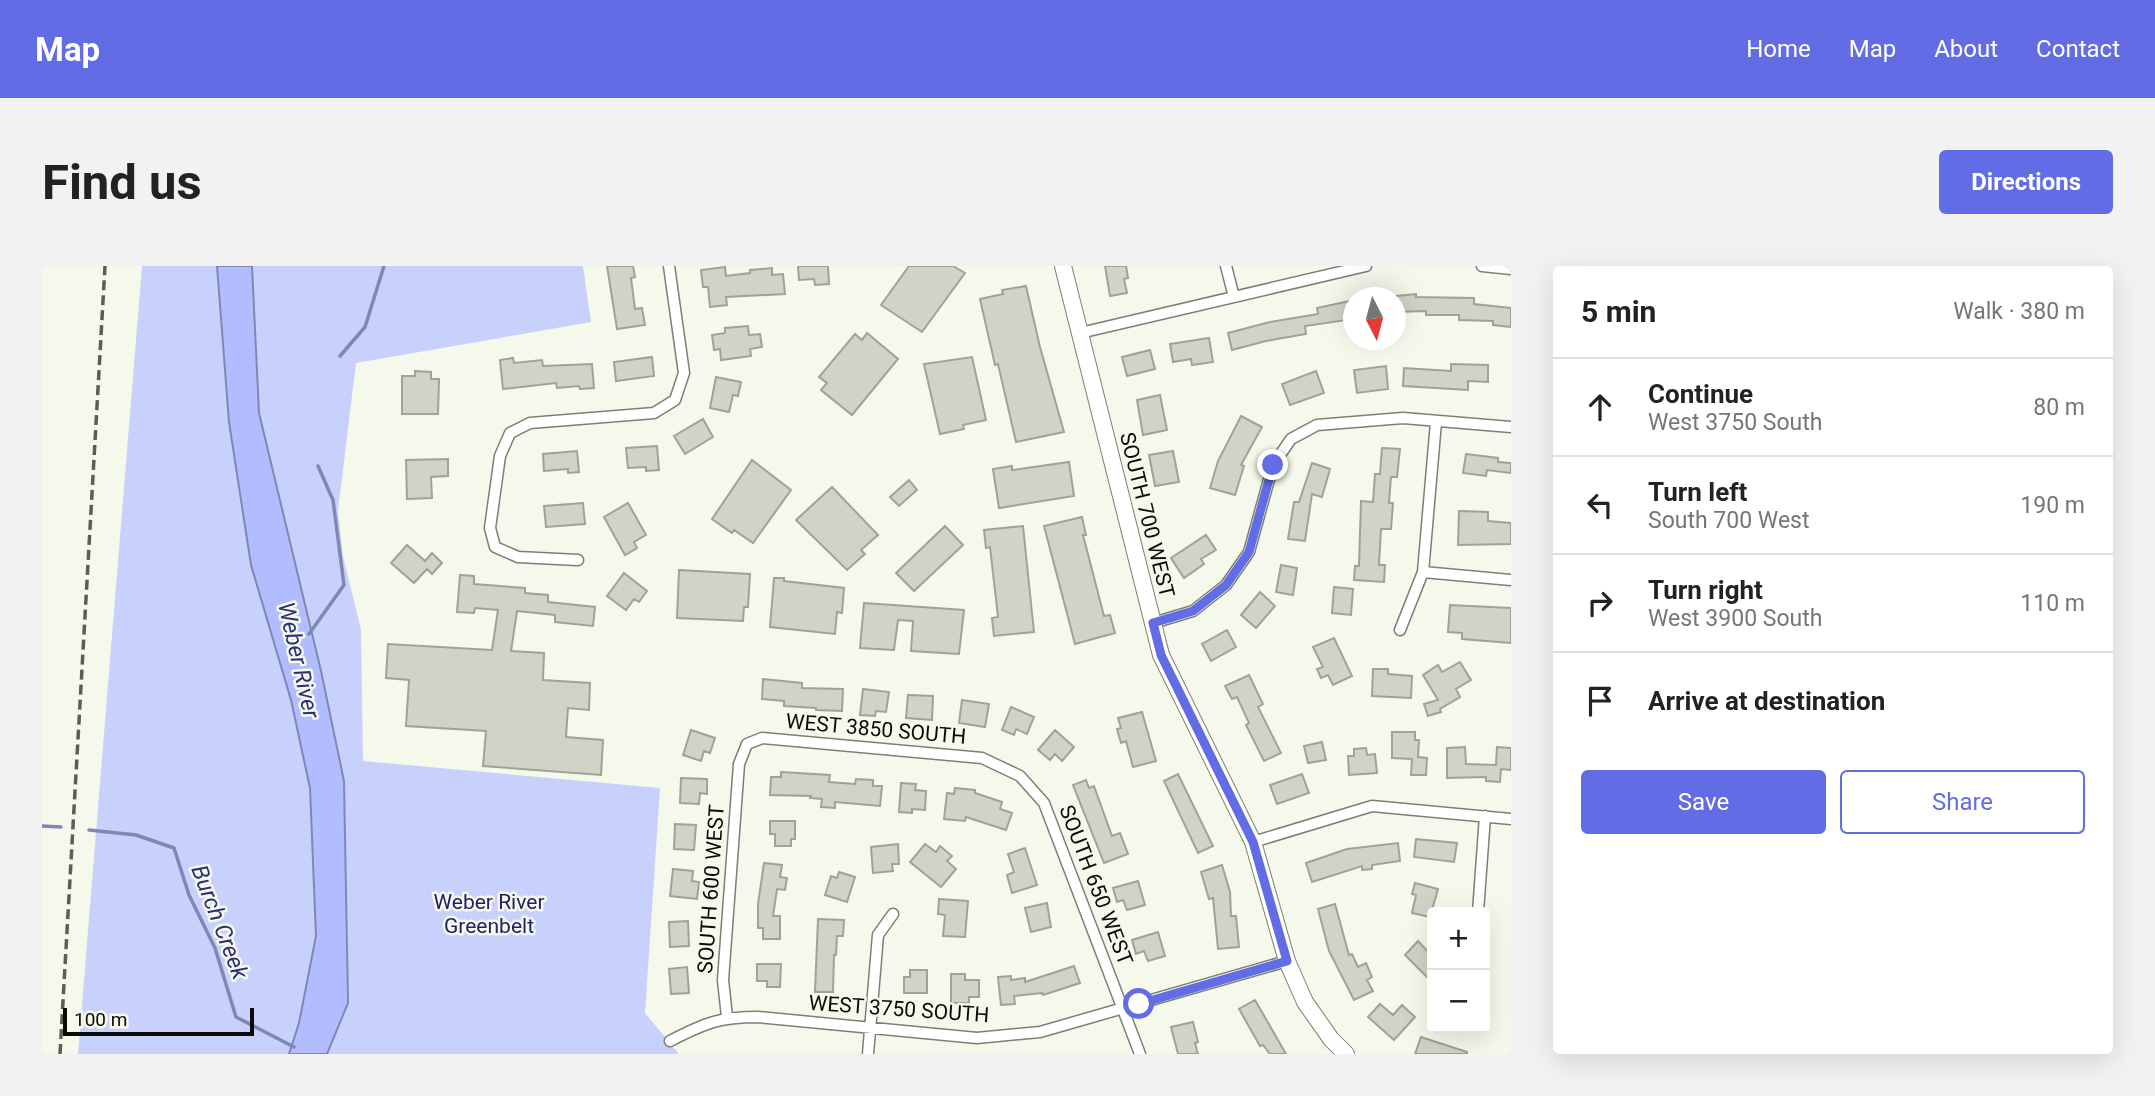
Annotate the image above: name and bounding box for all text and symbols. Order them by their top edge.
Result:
text: Map [35,30,100,69]
text: Home [1746,35,1811,63]
text: Map [1849,35,1896,63]
text: About [1934,35,1998,63]
text: Contact [2036,35,2120,63]
button: Directions [1939,150,2113,214]
text: Find us [42,154,202,211]
north arrow [1343,287,1406,350]
text: 5 min [1581,294,1656,329]
text: Walk · 380 m [1953,298,2085,325]
text: Continue [1648,379,1753,409]
icon: ahead [1581,388,1619,426]
text: 80 m [2033,394,2085,421]
text: West 3750 South [1648,409,1822,436]
street label: SOUTH 700 WEST [1115,430,1179,601]
route end [1257,449,1288,480]
text: Turn left [1648,477,1747,507]
icon: left [1581,486,1619,524]
text: 190 m [2020,492,2085,519]
text: South 700 West [1648,507,1809,534]
text: Turn right [1648,575,1763,605]
icon: right [1581,584,1619,622]
text: 110 m [2020,590,2085,617]
water label: Weber River [272,600,325,722]
text: West 3900 South [1648,605,1822,632]
icon: arrive [1581,682,1619,720]
text: Arrive at destination [1648,686,1885,716]
street label: WEST 3850 SOUTH [785,709,967,749]
button: Save [1581,770,1826,834]
button: Share [1840,770,2085,834]
street label: SOUTH 650 WEST [1054,802,1138,969]
street label: SOUTH 600 WEST [693,803,729,974]
water label: Burch Creek [185,861,254,984]
park label: Weber River Greenbelt [433,890,545,938]
map controls [1427,907,1490,1033]
button: + [1427,907,1490,970]
button: − [1427,970,1490,1033]
route start [1123,988,1154,1019]
street label: WEST 3750 SOUTH [808,991,990,1027]
scale bar [63,1005,254,1037]
text: 100 m [74,1008,127,1031]

